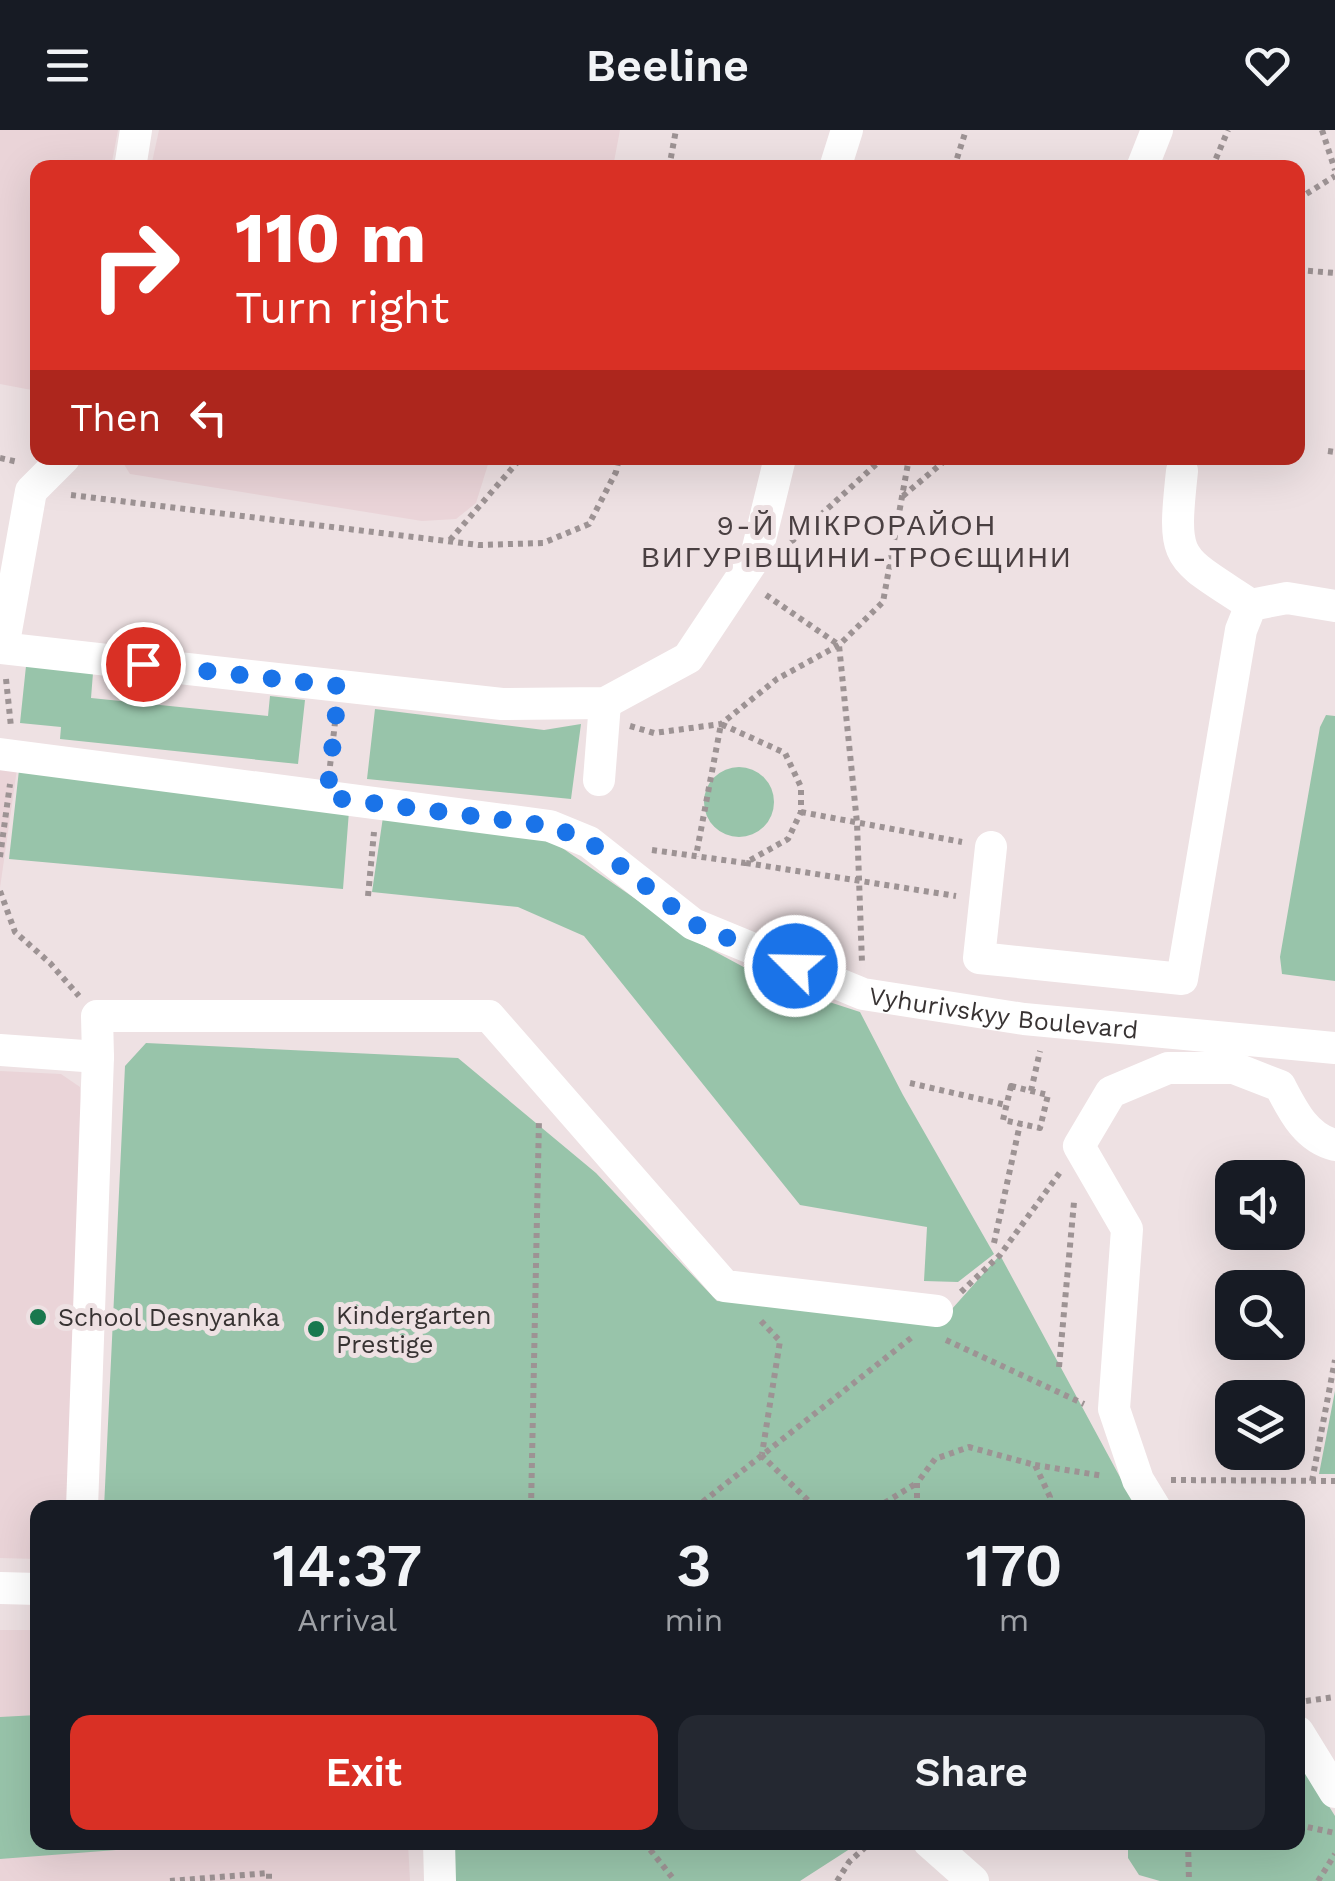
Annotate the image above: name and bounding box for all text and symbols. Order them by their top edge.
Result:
icon: menu [40,38,95,93]
icon: heart [1240,38,1295,93]
text: Beeline [586,39,749,92]
text: 110 m [235,197,426,279]
icon: right [70,200,200,330]
text: Turn right [235,281,449,334]
icon: left [181,390,236,445]
text: Then [70,396,161,440]
district label: 9-Й МІКРОРАЙОН ВИГУРІВЩИНИ-ТРОЄЩИНИ [641,509,1073,574]
pin [101,622,186,707]
icon: arrive [116,637,171,692]
position arrow [743,914,847,1018]
street label: Vyhurivskyy Boulevard [867,981,1139,1044]
map controls [1215,1160,1305,1470]
button: sound [1215,1160,1305,1250]
button: search [1215,1270,1305,1360]
place label: Kindergarten Prestige [336,1301,491,1359]
place label: School Desnyanka [58,1303,280,1332]
marker: School Desnyanka [27,1306,49,1328]
marker: Kindergarten Prestige [305,1318,327,1340]
button: layers [1215,1380,1305,1470]
text: 14:37 [272,1530,422,1601]
text: 3 [676,1530,711,1601]
text: 170 [966,1530,1063,1601]
text: Arrival [297,1601,397,1639]
text: min [664,1601,723,1639]
text: m [999,1601,1029,1639]
button: Exit [70,1715,658,1830]
button: Share [678,1715,1265,1830]

